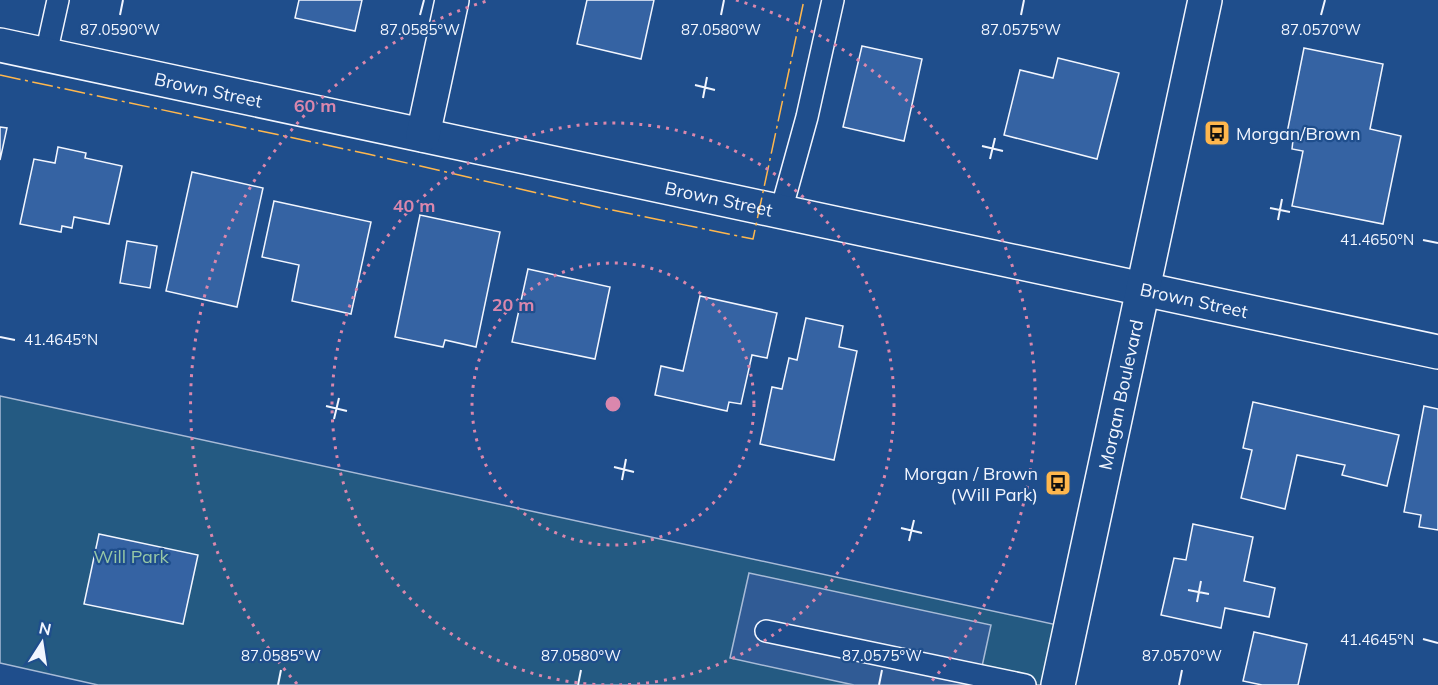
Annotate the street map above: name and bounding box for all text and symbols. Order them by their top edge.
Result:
text: 87.0590°W [80,20,160,39]
text: 87.0585°W [380,20,460,39]
text: 87.0580°W [681,20,761,39]
text: 87.0575°W [981,20,1061,39]
text: 87.0570°W [1281,20,1361,39]
street label: Brown Street [152,67,264,112]
text: 60 m [294,94,336,117]
bus stop icon: Morgan/Brown [1202,118,1232,148]
place label: Morgan/Brown [1236,122,1360,145]
street label: Brown Street [663,176,775,221]
text: 40 m [393,194,435,217]
text: 41.4650°N [1340,230,1414,249]
street label: Brown Street [1138,277,1250,323]
text: 20 m [492,293,534,316]
street label: Morgan Boulevard [1093,317,1148,472]
text: 41.4645°N [24,330,98,349]
centre of rings [603,394,623,414]
place label: Morgan / Brown (Will Park) [904,462,1038,506]
bus stop icon: Morgan / Brown (Will Park) [1043,468,1073,498]
park label: Will Park [93,545,169,568]
north arrow [12,613,72,673]
text: N [37,617,53,639]
text: 41.4645°N [1340,630,1414,649]
text: 87.0585°W [241,646,321,665]
text: 87.0580°W [541,646,621,665]
text: 87.0575°W [842,646,922,665]
text: 87.0570°W [1142,646,1222,665]

